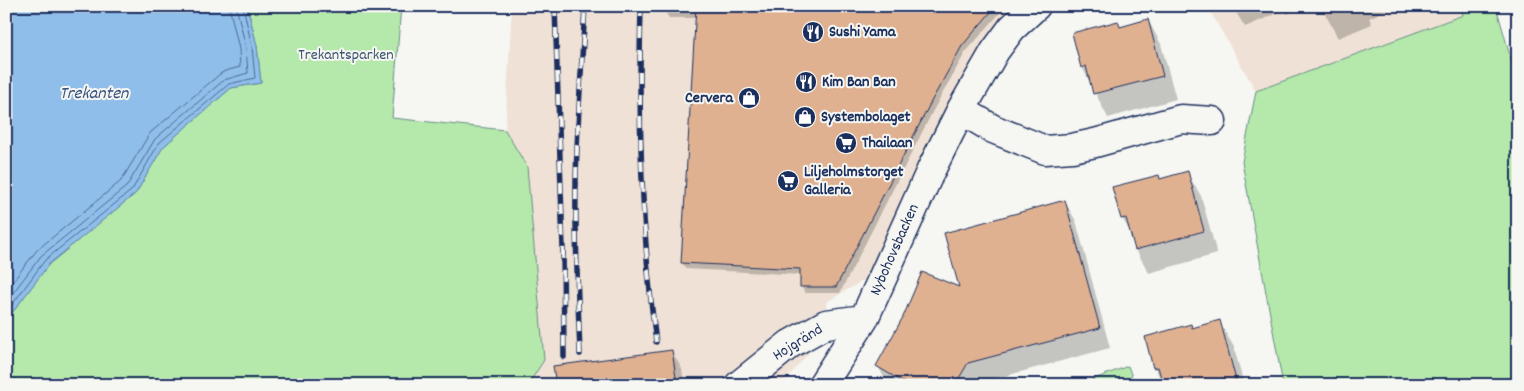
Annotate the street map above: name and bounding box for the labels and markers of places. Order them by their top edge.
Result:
restaurant icon: Sushi Yama [801,20,825,44]
place label: Sushi Yama [829,21,897,44]
restaurant icon: Kim Ban Ban [794,70,818,94]
place label: Kim Ban Ban [822,71,896,94]
shop icon: Cervera [737,86,761,110]
place label: Cervera [685,87,734,110]
shop icon: Systembolaget [793,105,817,129]
place label: Systembolaget [821,106,911,129]
supermarket icon: Thailaan [834,131,858,155]
place label: Thailaan [862,132,912,155]
place label: Liljeholmstorget Galleria [804,161,904,202]
supermarket icon: Liljeholmstorget Galleria [776,169,800,193]

